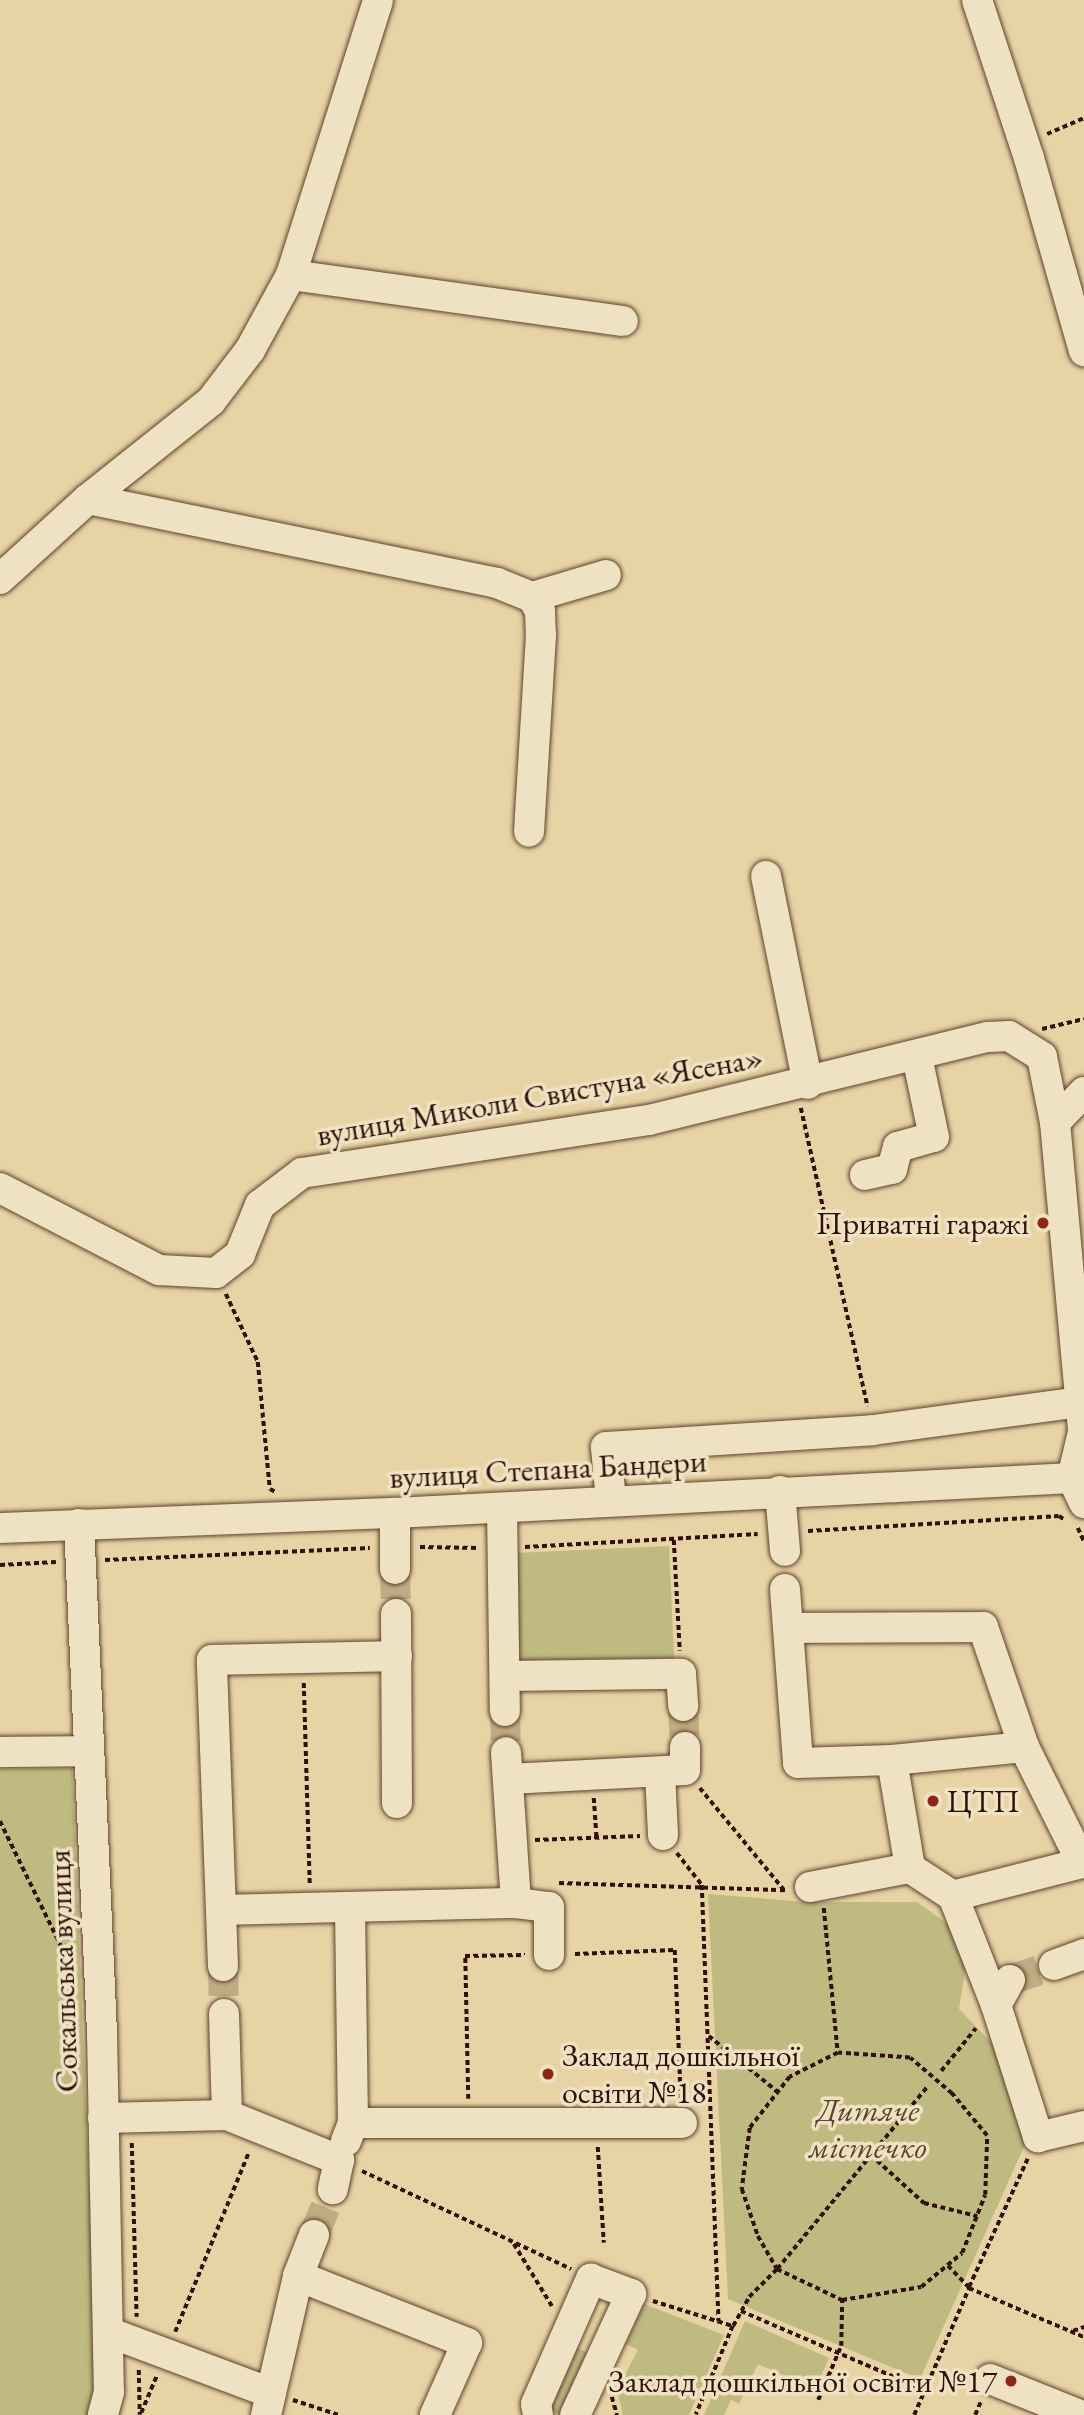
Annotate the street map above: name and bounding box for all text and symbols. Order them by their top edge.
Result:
street label: вулиця Миколи Свистуна «Ясена» [314,1038,766,1154]
place label: Приватні гаражі [816,1204,1029,1242]
marker: Приватні гаражі [1035,1215,1051,1231]
street label: вулиця Степана Бандери [388,1442,708,1496]
place label: ЦТП [947,1782,1020,1820]
marker: ЦТП [925,1793,941,1809]
street label: Сокальська вулиця [40,1849,86,2093]
place label: Заклад дошкільної освіти №18 [562,2037,799,2112]
marker: Заклад дошкільної освіти №18 [540,2066,556,2082]
park label: Дитяче містечко [809,2092,927,2167]
place label: Заклад дошкільної освіти №17 [609,2362,997,2400]
marker: Заклад дошкільної освіти №17 [1003,2373,1019,2389]

